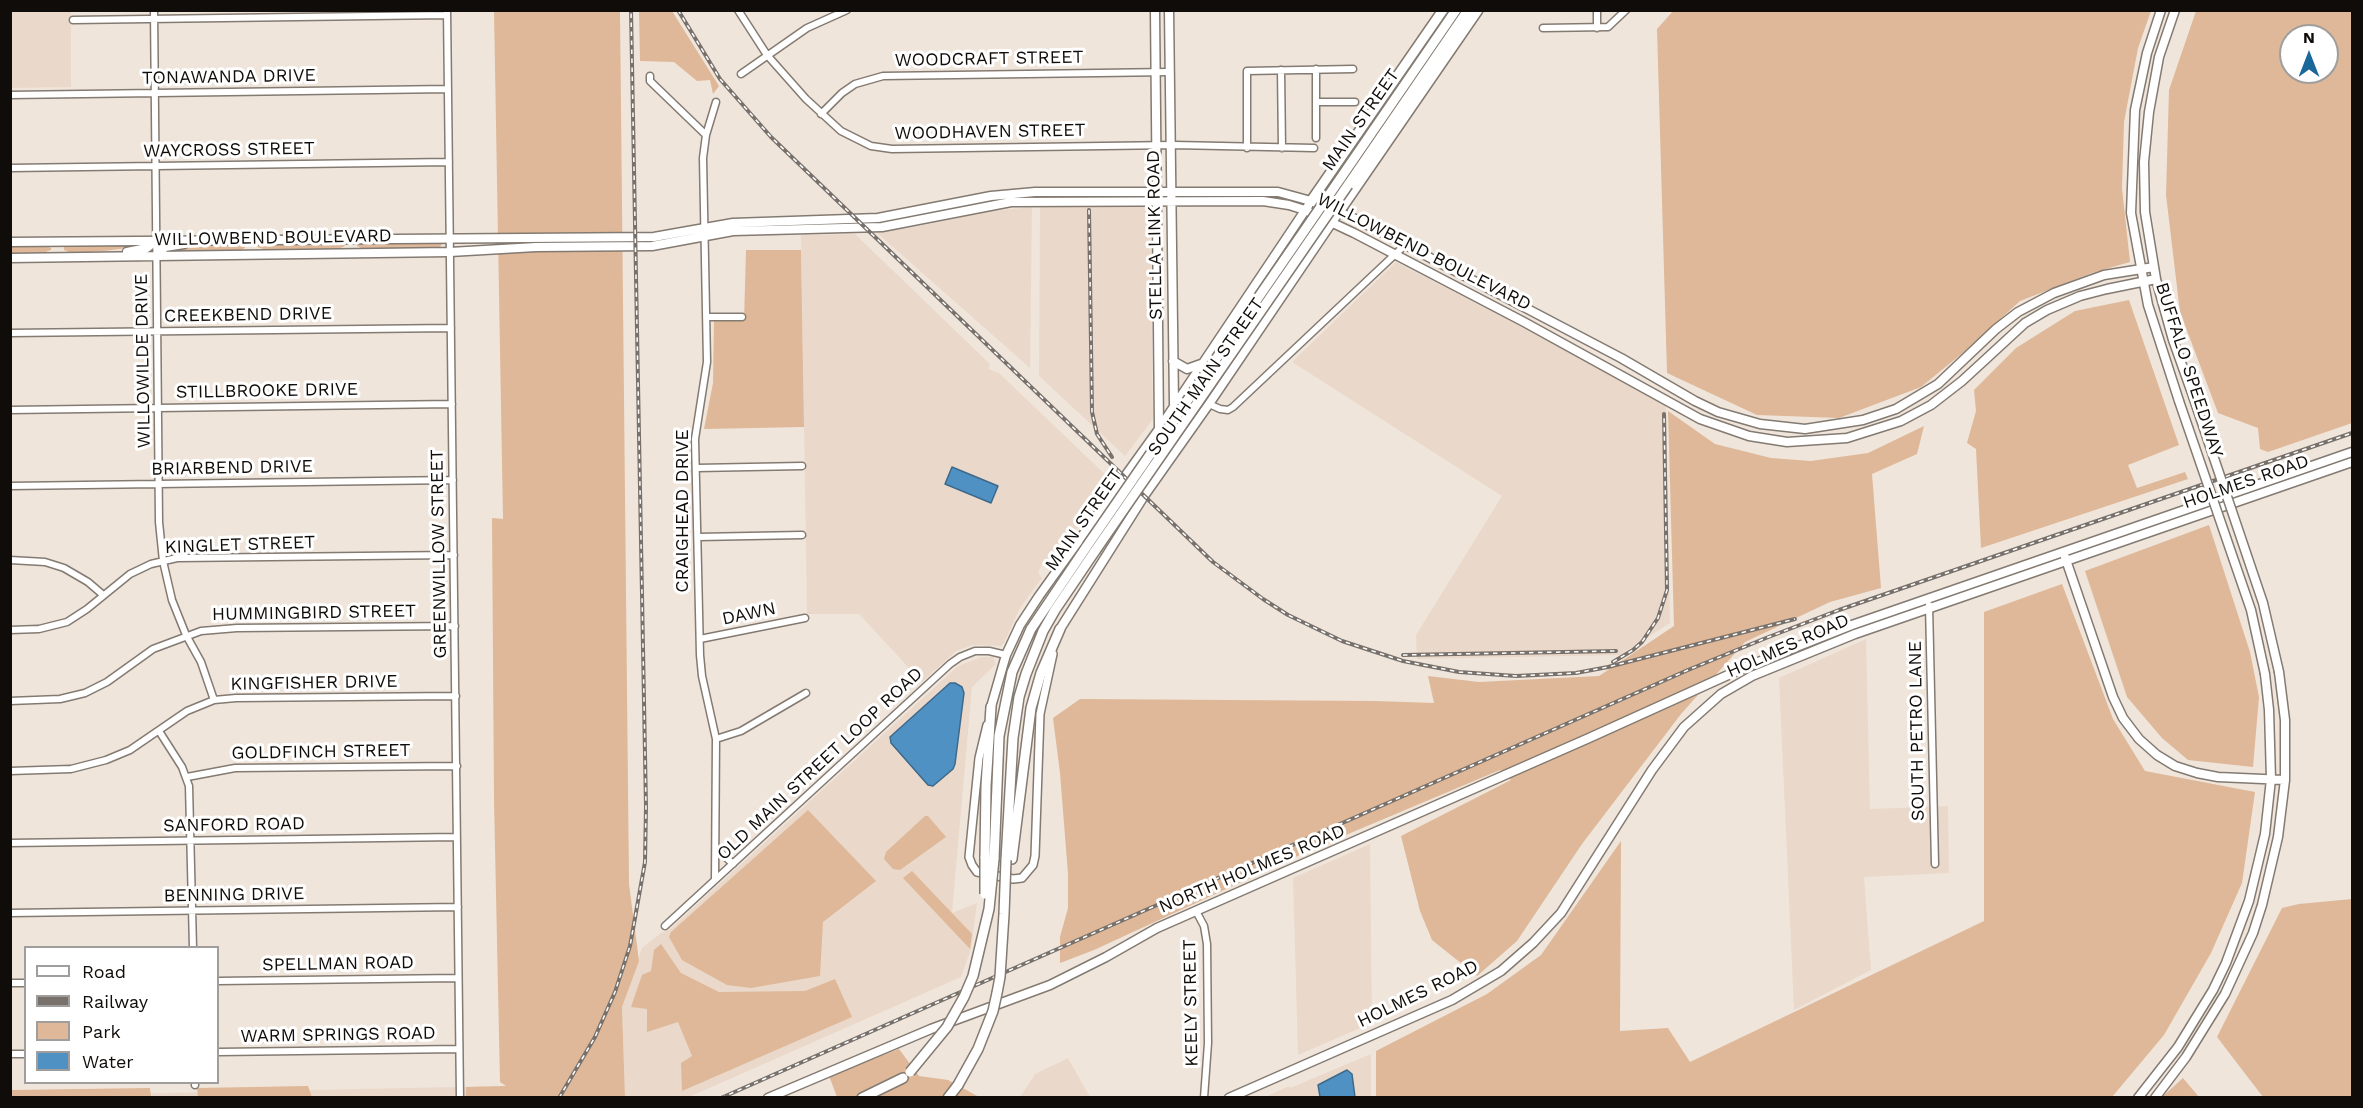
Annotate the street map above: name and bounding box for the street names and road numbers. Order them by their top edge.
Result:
street label: WOODCRAFT STREET [894,47,1084,71]
street label: TONAWANDA DRIVE [142,65,316,89]
street label: MAIN STREET [1318,65,1404,175]
street label: WOODHAVEN STREET [894,120,1086,144]
street label: WAYCROSS STREET [143,138,315,162]
street label: STELLA LINK ROAD [1143,150,1167,320]
street label: WILLOWBEND BOULEVARD [1313,188,1535,316]
street label: WILLOWBEND BOULEVARD [154,225,392,251]
street label: WILLOWILDE DRIVE [131,274,155,448]
street label: BUFFALO SPEEDWAY [2150,280,2228,460]
street label: SOUTH MAIN STREET [1143,294,1269,460]
street label: CREEKBEND DRIVE [164,303,332,327]
street label: STILLBROOKE DRIVE [176,379,358,403]
street label: CRAIGHEAD DRIVE [672,429,694,593]
street label: GREENWILLOW STREET [426,449,452,659]
street label: HOLMES ROAD [2180,450,2312,514]
street label: BRIARBEND DRIVE [151,456,313,480]
street label: MAIN STREET [1041,465,1127,575]
street label: KINGLET STREET [165,532,315,558]
street label: DAWN [720,598,778,630]
street label: HUMMINGBIRD STREET [212,600,416,626]
street label: HOLMES ROAD [1723,609,1853,683]
street label: SOUTH PETRO LANE [1905,641,1929,821]
street label: OLD MAIN STREET LOOP ROAD [713,663,927,865]
street label: KINGFISHER DRIVE [230,671,398,695]
street label: GOLDFINCH STREET [231,740,411,764]
street label: SANFORD ROAD [163,813,305,837]
street label: NORTH HOLMES ROAD [1156,820,1348,918]
street label: BENNING DRIVE [163,883,305,907]
street label: KEELY STREET [1179,939,1203,1067]
street label: SPELLMAN ROAD [262,952,414,976]
street label: HOLMES ROAD [1354,955,1482,1033]
street label: WARM SPRINGS ROAD [240,1022,436,1048]

